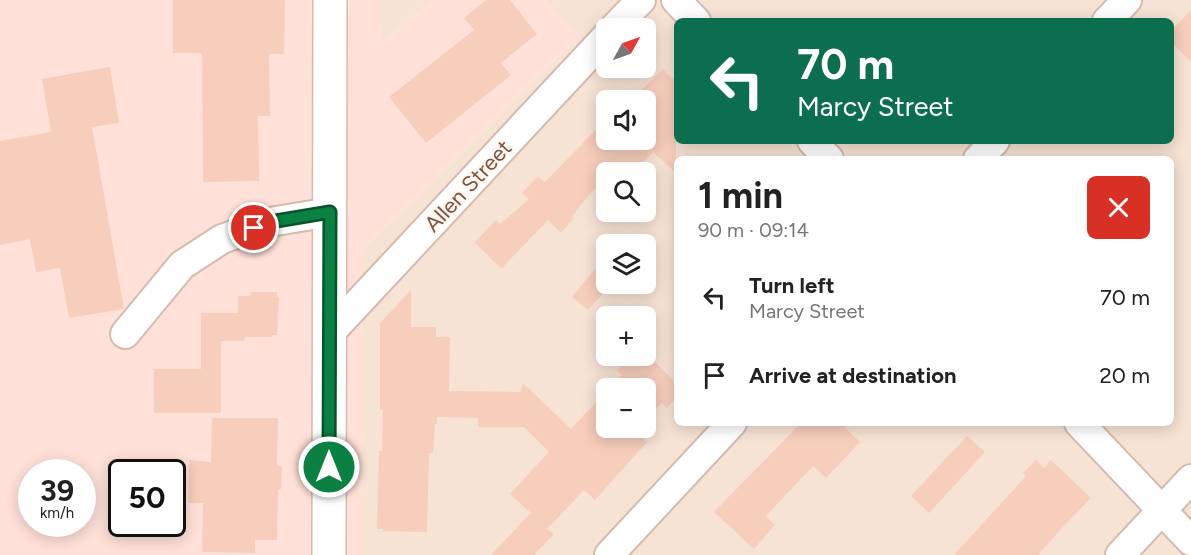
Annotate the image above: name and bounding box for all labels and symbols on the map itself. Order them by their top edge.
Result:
north arrow [596,18,656,78]
street label: Allen Street [419,134,517,238]
pin [228,202,279,253]
position arrow [297,435,361,499]
speed limit sign: 50 [108,459,186,537]

